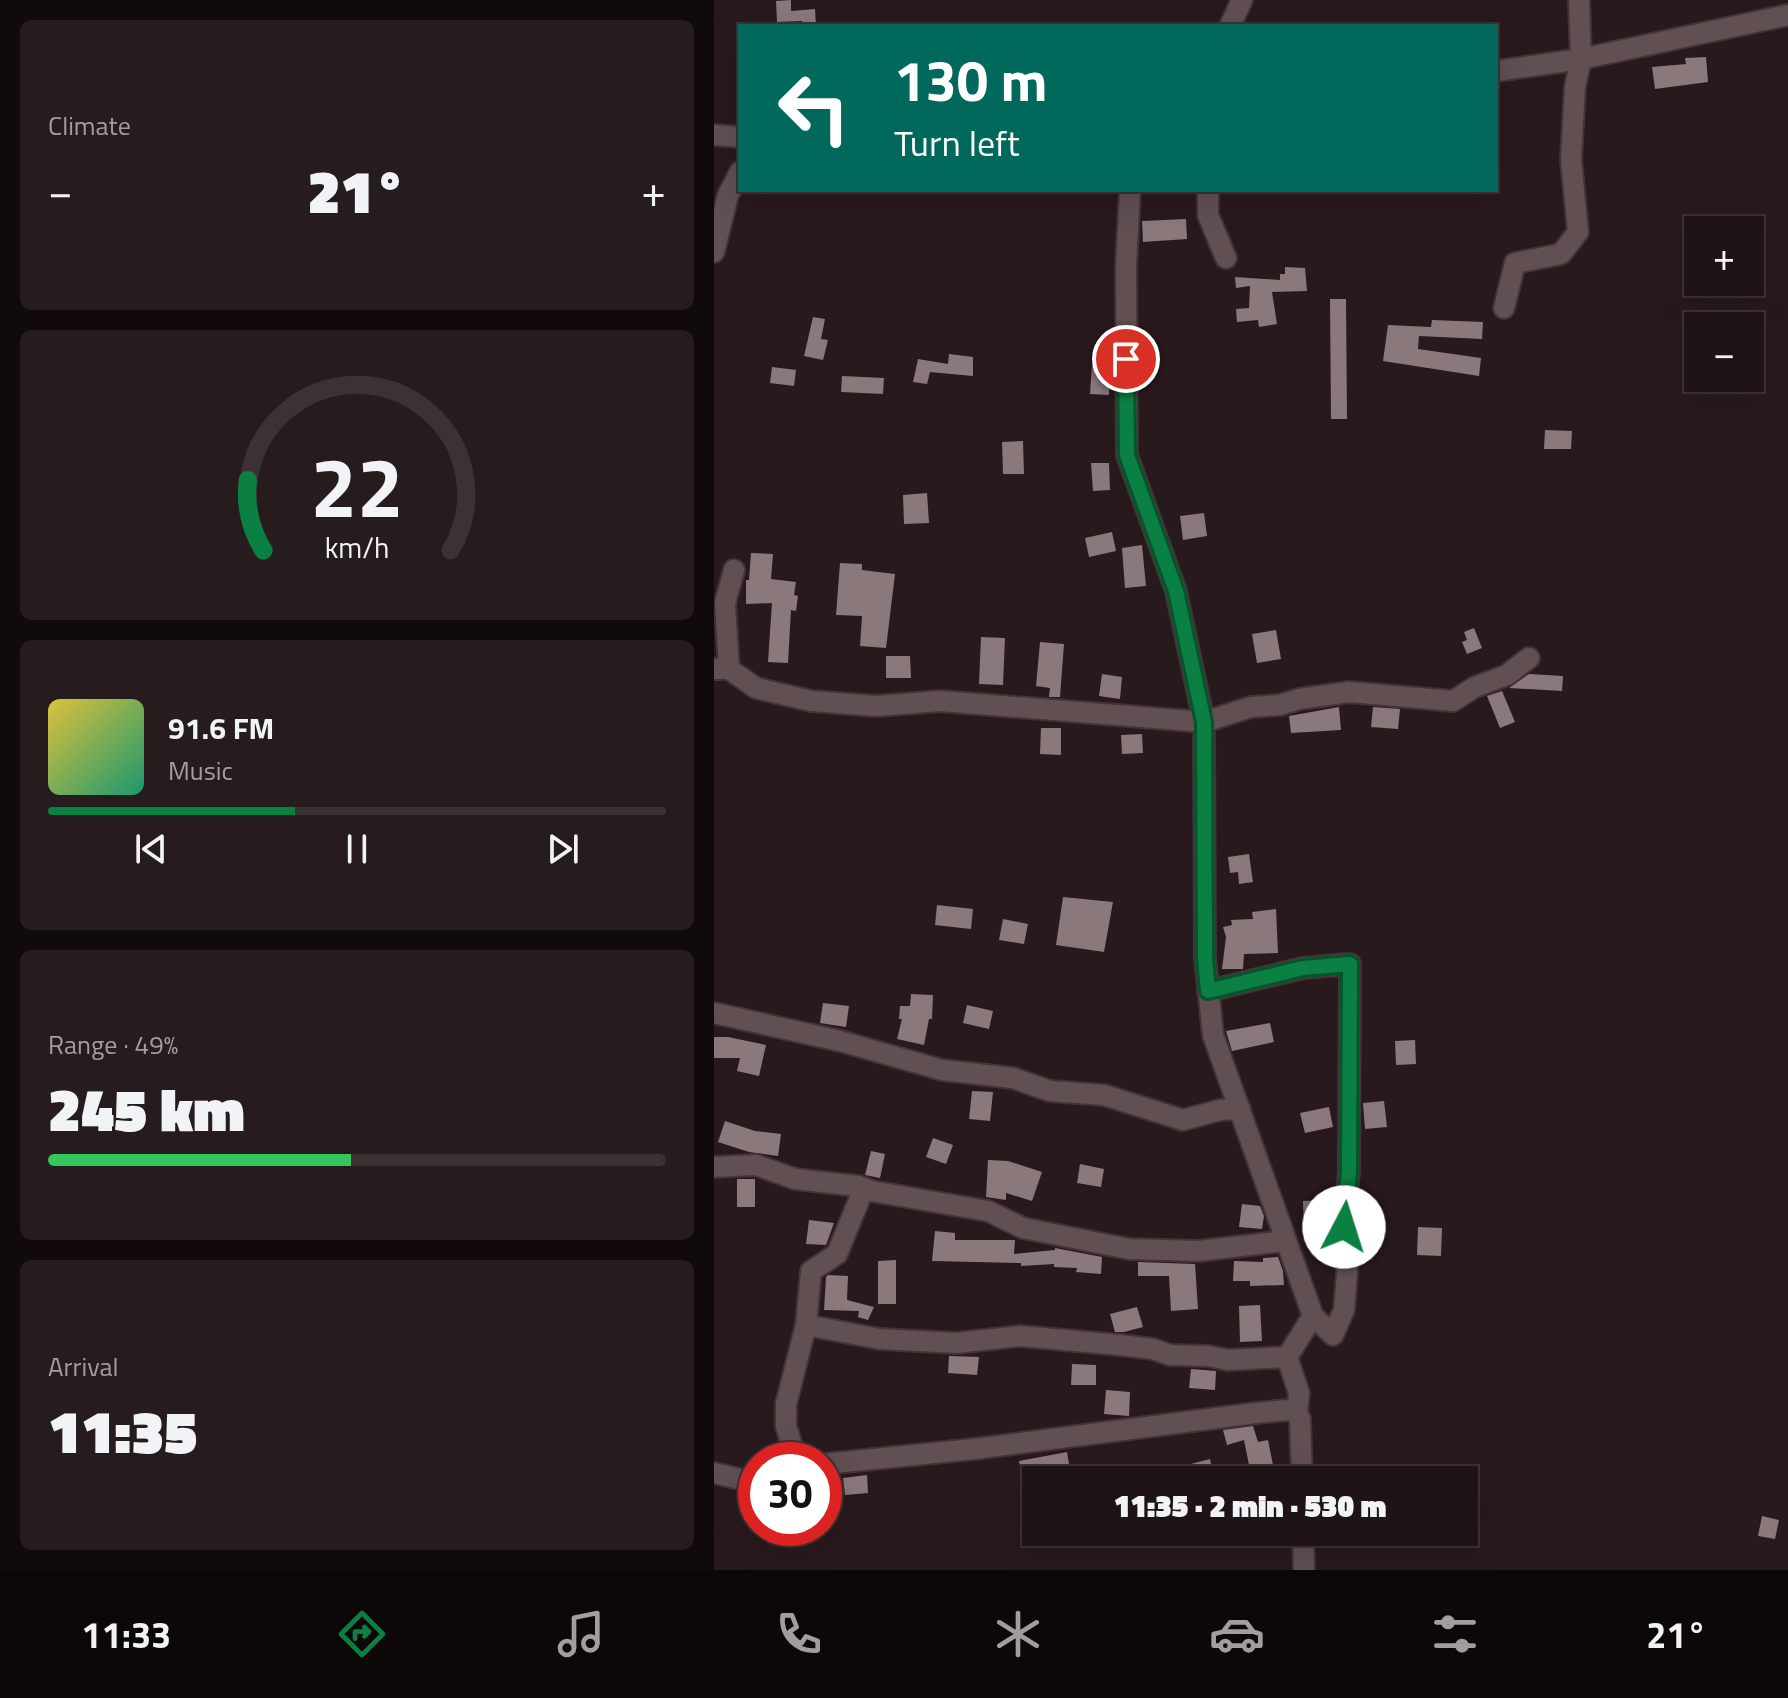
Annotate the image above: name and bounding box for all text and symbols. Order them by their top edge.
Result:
text: 130 m [894,38,1047,123]
icon: left [762,56,866,160]
text: Climate [48,106,131,145]
text: Turn left [894,115,1020,170]
text: 21° [308,145,407,236]
text: − [48,157,73,224]
text: + [641,157,666,224]
map controls [1684,216,1764,392]
button: + [1684,216,1764,296]
button: − [1684,312,1764,392]
pin [1092,325,1160,393]
icon: arrive [1104,337,1148,381]
text: 22 [310,423,404,549]
text: km/h [325,526,389,569]
text: 91.6 FM [168,705,274,751]
text: Music [168,751,233,790]
icon: previous [129,827,173,871]
icon: pause [335,827,379,871]
icon: next [541,827,585,871]
text: Range · 49% [48,1025,178,1064]
text: 245 km [48,1063,245,1154]
position arrow [1302,1185,1386,1269]
text: Arrival [48,1347,119,1386]
text: 11:35 [48,1385,197,1476]
speed limit sign: 30 [738,1442,842,1546]
text: 11:35 · 2 min · 530 m [1114,1483,1386,1529]
icon: directions [334,1606,390,1662]
icon: music [553,1606,609,1662]
icon: phone [771,1606,827,1662]
icon: climate [990,1606,1046,1662]
icon: car [1209,1606,1265,1662]
icon: filters [1427,1606,1483,1662]
text: 11:33 [81,1607,171,1662]
text: 21° [1646,1607,1707,1662]

